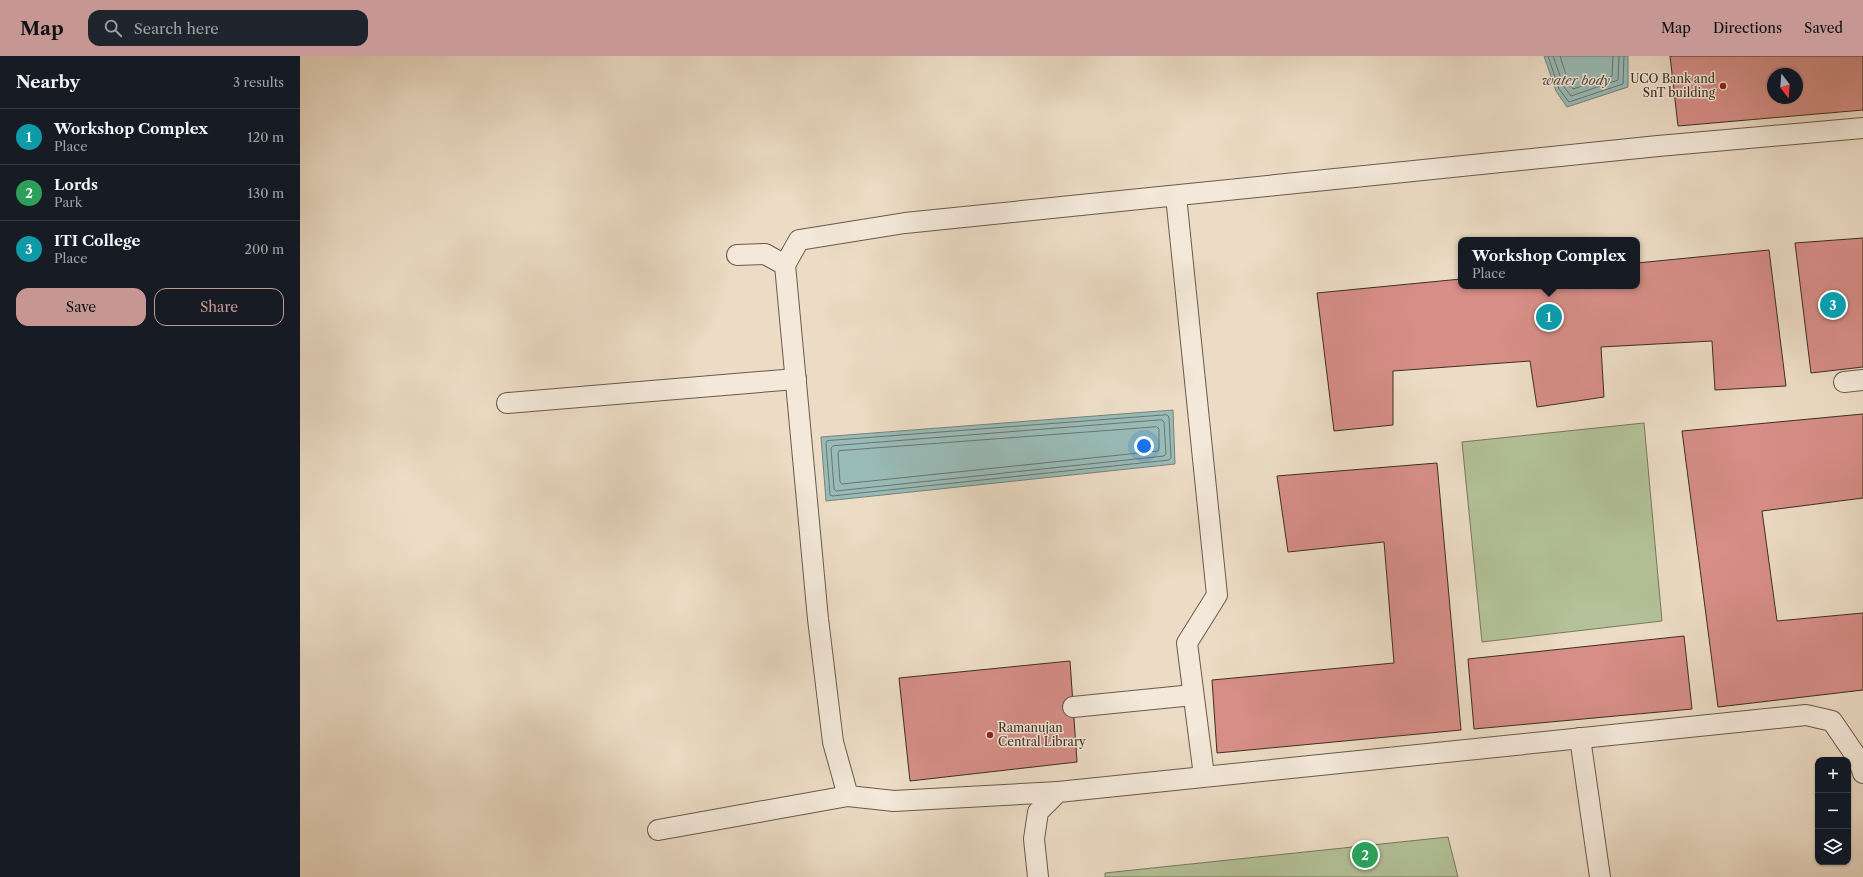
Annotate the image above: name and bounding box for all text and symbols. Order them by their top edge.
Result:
search box [88,10,368,46]
text: Map [20,17,64,40]
icon: search [102,17,124,39]
text: Search here [134,19,219,38]
text: Map [1661,19,1691,37]
text: Directions [1713,19,1782,37]
text: Saved [1804,19,1843,37]
north arrow [1767,68,1803,104]
place label: UCO Bank and SnT building [1630,71,1716,100]
text: Nearby [16,72,80,92]
water label: water body [1542,72,1610,88]
text: 3 results [233,74,284,90]
marker: UCO Bank and SnT building [1718,81,1728,91]
text: Workshop Complex [54,119,208,138]
text: 1 [26,129,32,145]
text: 120 m [247,129,284,145]
text: Place [54,138,87,154]
text: Lords [54,175,98,194]
text: 2 [25,185,33,201]
text: 130 m [248,185,284,201]
text: Park [54,194,82,210]
text: ITI College [54,231,141,250]
popup [1458,237,1640,289]
text: 3 [25,241,33,257]
text: 200 m [244,241,284,257]
text: Workshop Complex [1472,246,1626,265]
text: Place [54,250,87,266]
text: Place [1472,265,1505,281]
button: Save [16,288,146,326]
button: Share [154,288,284,326]
pin: 3 [1820,290,1846,320]
pin: 1 [1536,302,1562,332]
your location [1134,436,1154,456]
place label: Ramanujan Central Library [998,720,1086,749]
marker: Ramanujan Central Library [985,730,995,740]
map controls [1815,757,1851,865]
button: + [1815,757,1851,793]
button: − [1815,793,1851,829]
button: layers [1815,829,1851,865]
pin: 2 [1352,840,1378,870]

